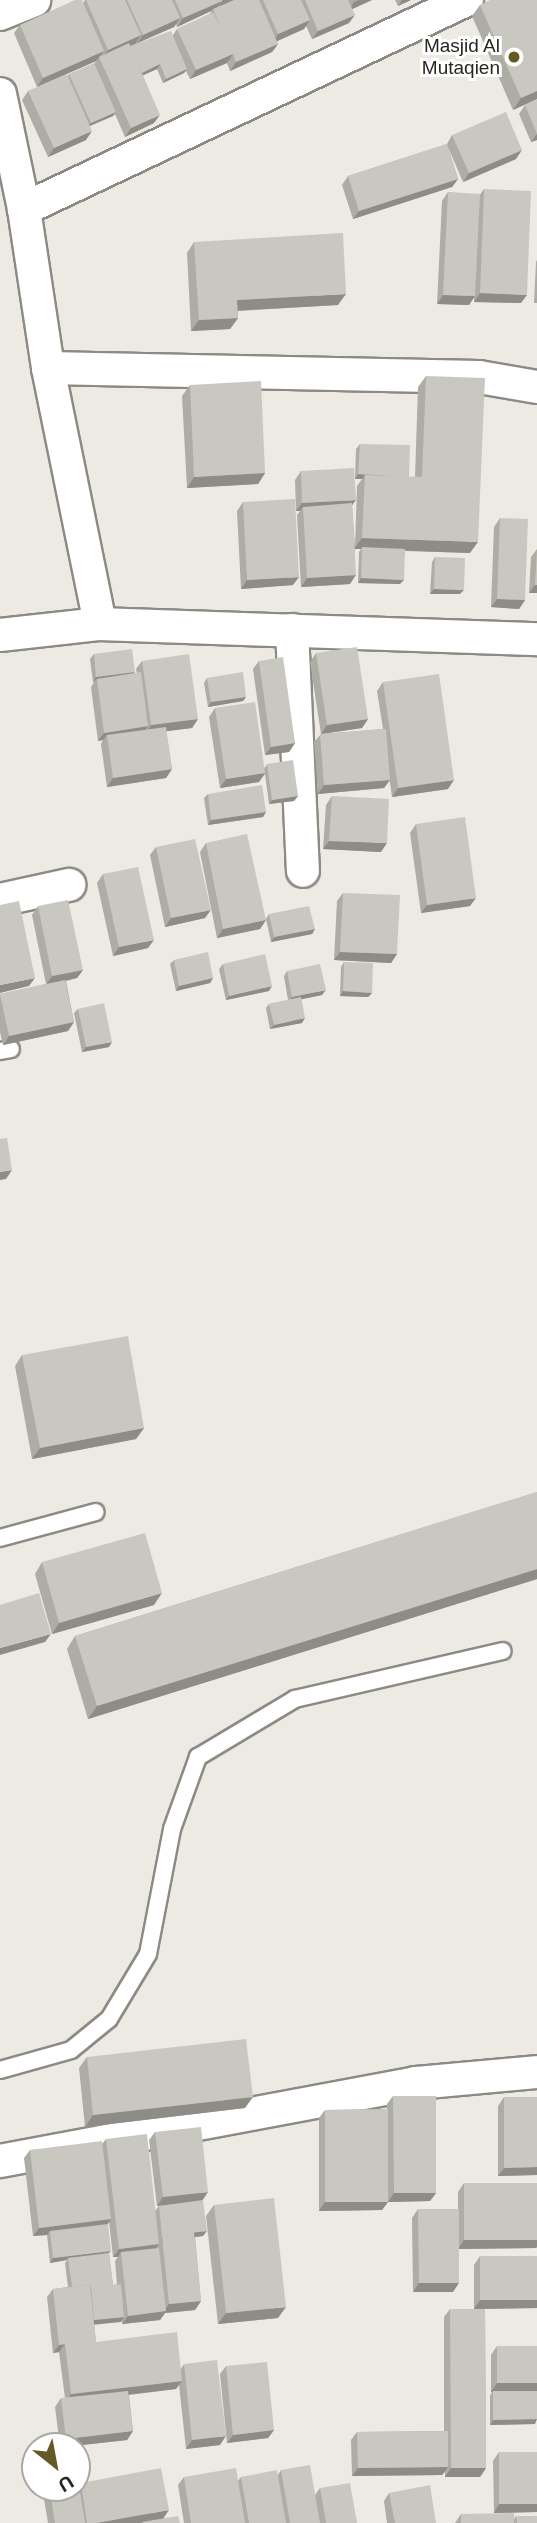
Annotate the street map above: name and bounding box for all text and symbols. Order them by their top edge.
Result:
place label: Masjid Al Mutaqien [422,35,500,79]
marker: Masjid Al Mutaqien [506,49,522,65]
north arrow [21,2432,91,2502]
text: U [55,2471,77,2496]

